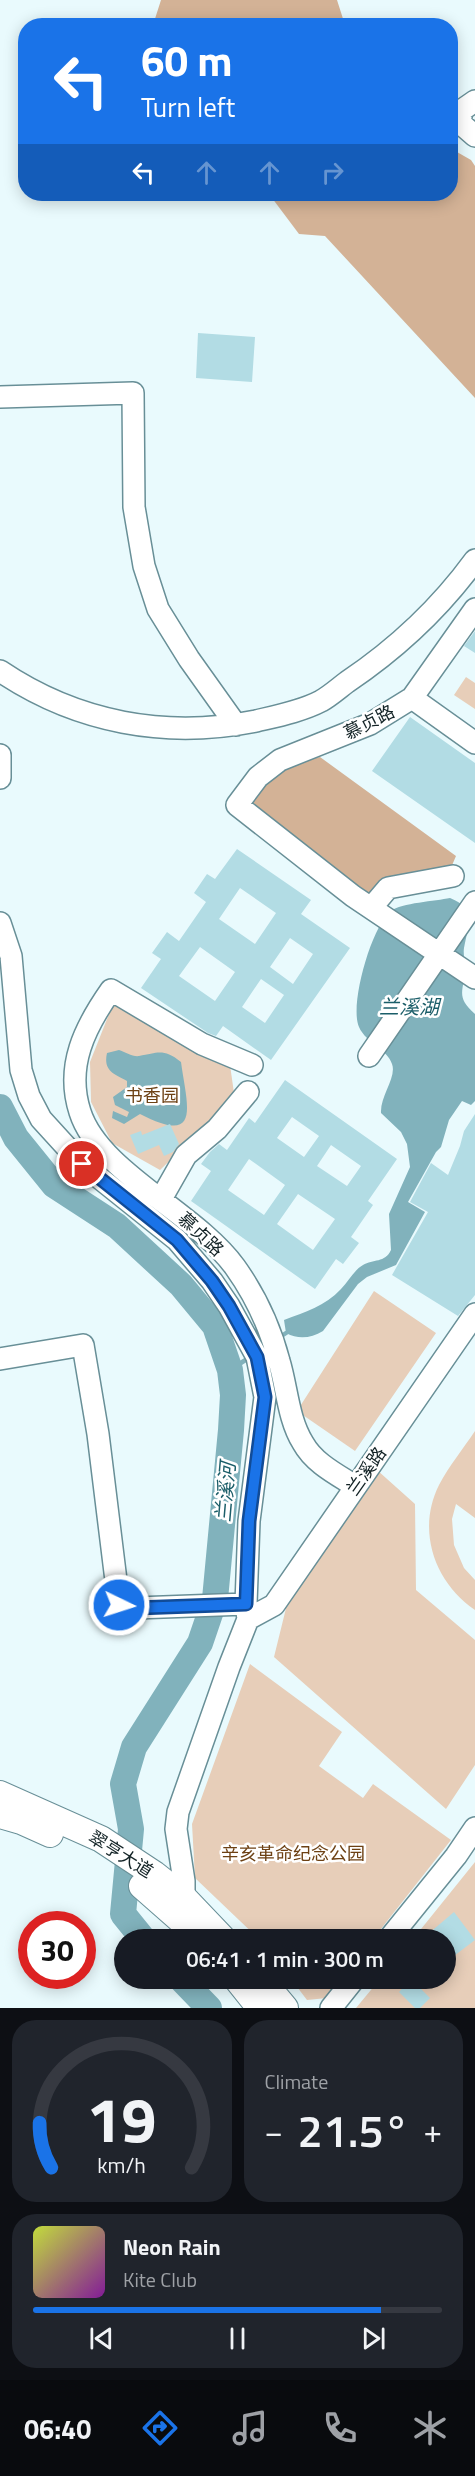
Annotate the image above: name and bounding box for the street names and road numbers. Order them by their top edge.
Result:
street label: 慕贞路 [339,698,399,746]
street label: 慕贞路 [172,1206,230,1262]
street label: 兰溪路 [339,1441,393,1501]
street label: 翠亨大道 [83,1823,159,1885]

